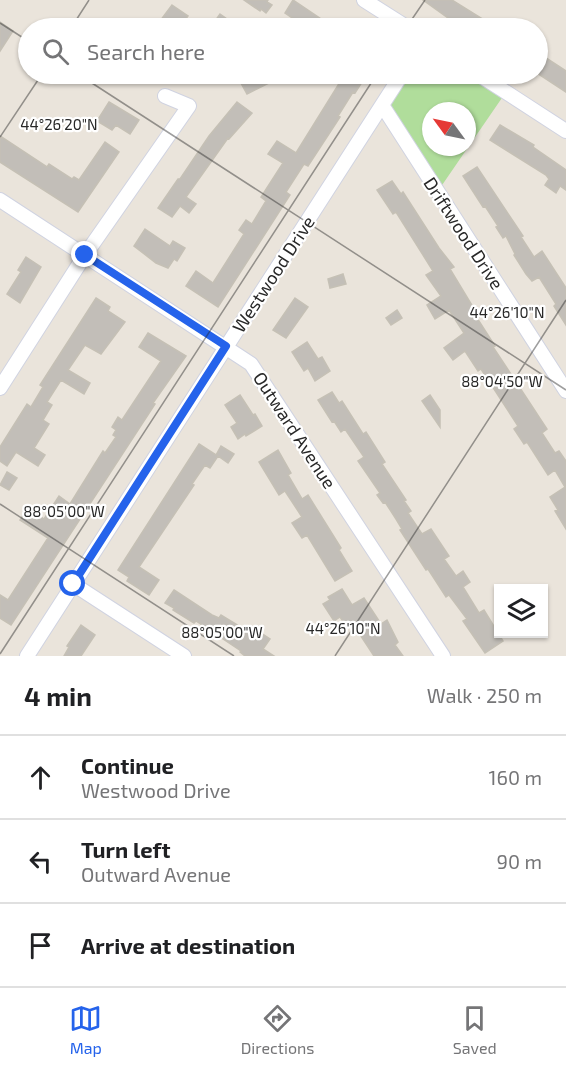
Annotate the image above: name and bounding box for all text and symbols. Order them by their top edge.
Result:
search box [18,18,548,84]
icon: search [39,35,72,68]
text: Search here [87,38,205,64]
north arrow [422,102,476,156]
text: 44°26'20"N [20,115,98,133]
street label: Driftwood Drive [419,173,509,293]
street label: Westwood Drive [227,212,319,336]
route end [71,241,97,267]
text: 44°26'10"N [470,303,544,321]
street label: Outward Avenue [249,367,341,493]
text: 88°04'50"W [461,372,543,390]
text: 88°05'00"W [23,502,105,520]
route start [59,570,85,596]
map controls [494,584,548,638]
button: layers [494,584,548,638]
text: 44°26'10"N [306,619,380,637]
text: 88°05'00"W [181,623,263,641]
text: 4 min [24,680,92,711]
text: Walk · 250 m [427,683,542,707]
text: Continue [81,752,174,778]
icon: ahead [24,761,57,794]
text: 160 m [489,765,542,789]
text: Westwood Drive [81,778,231,802]
text: Turn left [81,836,170,862]
icon: left [24,845,57,878]
text: 90 m [497,849,542,873]
text: Outward Avenue [81,862,231,886]
icon: arrive [24,929,57,962]
text: Arrive at destination [81,932,295,958]
tab: Map [69,1002,102,1057]
tab: Directions [241,1002,314,1057]
tab: Saved [453,1002,497,1057]

